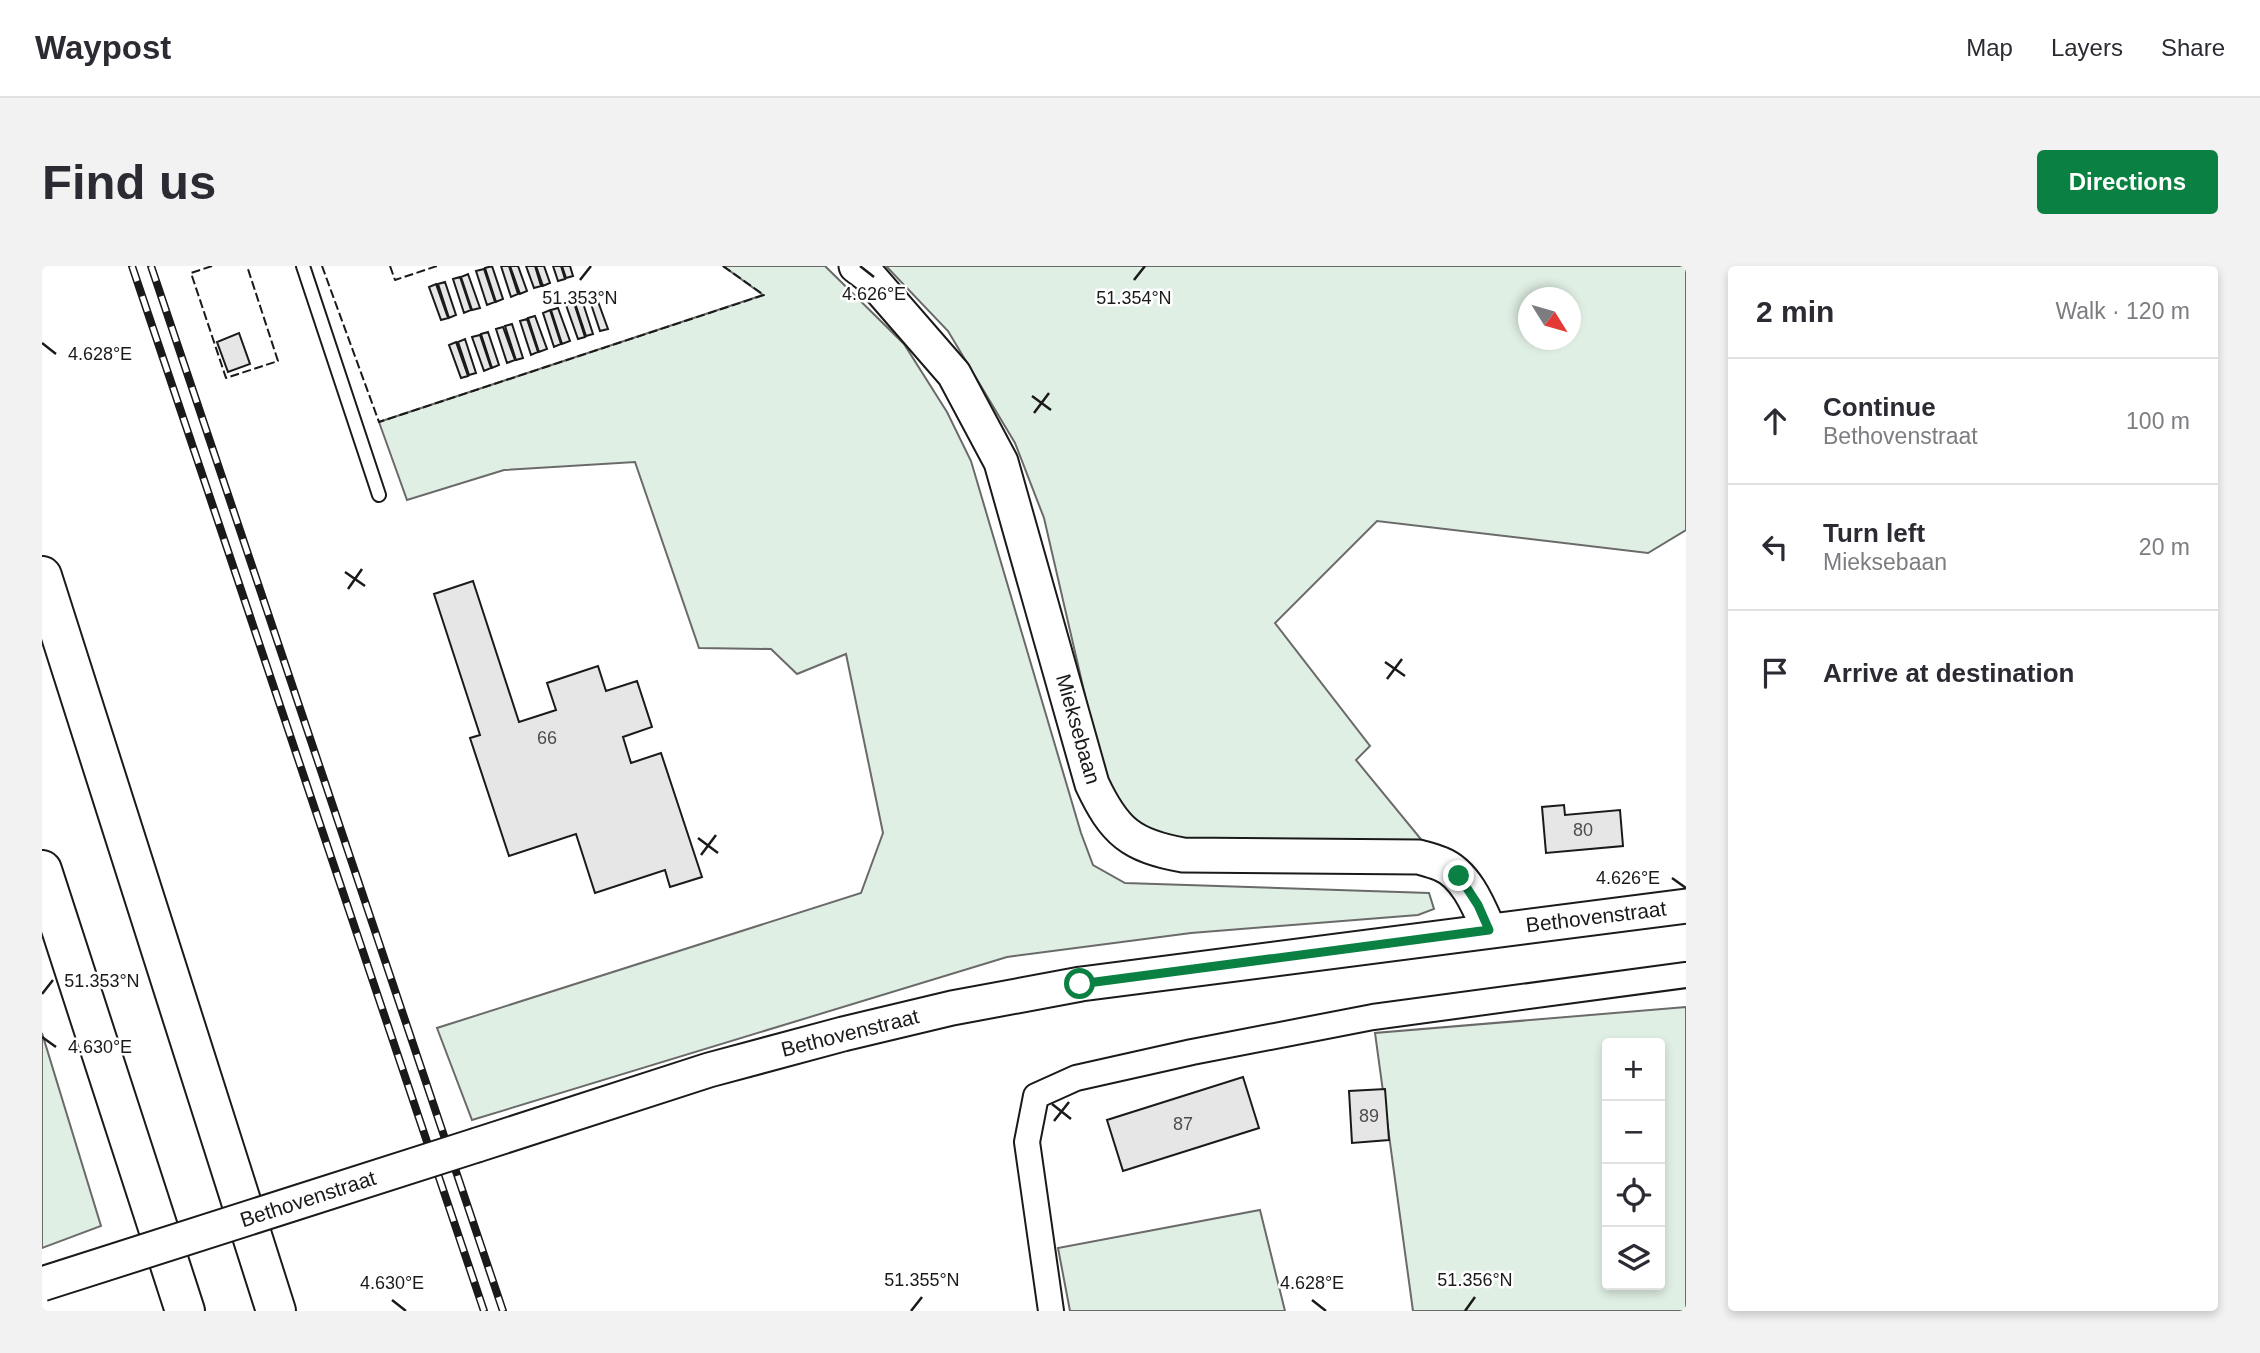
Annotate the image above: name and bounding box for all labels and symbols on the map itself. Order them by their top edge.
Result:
text: 4.626°E [842,284,906,304]
north arrow [1518,287,1581,350]
text: 51.353°N [542,288,618,308]
text: 51.354°N [1096,288,1172,308]
text: 4.628°E [68,344,132,364]
street label: Mieksebaan [1052,671,1105,786]
house number: 66 [537,728,557,748]
house number: 80 [1573,820,1593,840]
route end [1443,860,1474,891]
text: 4.626°E [1596,868,1660,888]
street label: Bethovenstraat [1524,896,1668,937]
route start [1064,968,1095,999]
text: 51.353°N [64,971,140,991]
street label: Bethovenstraat [779,1004,921,1061]
text: 4.630°E [68,1037,132,1057]
house number: 89 [1359,1106,1379,1126]
house number: 87 [1173,1114,1193,1134]
street label: Bethovenstraat [237,1166,379,1231]
text: 51.355°N [884,1270,960,1290]
text: 51.356°N [1437,1270,1513,1290]
text: 4.630°E [360,1273,424,1293]
text: 4.628°E [1280,1273,1344,1293]

